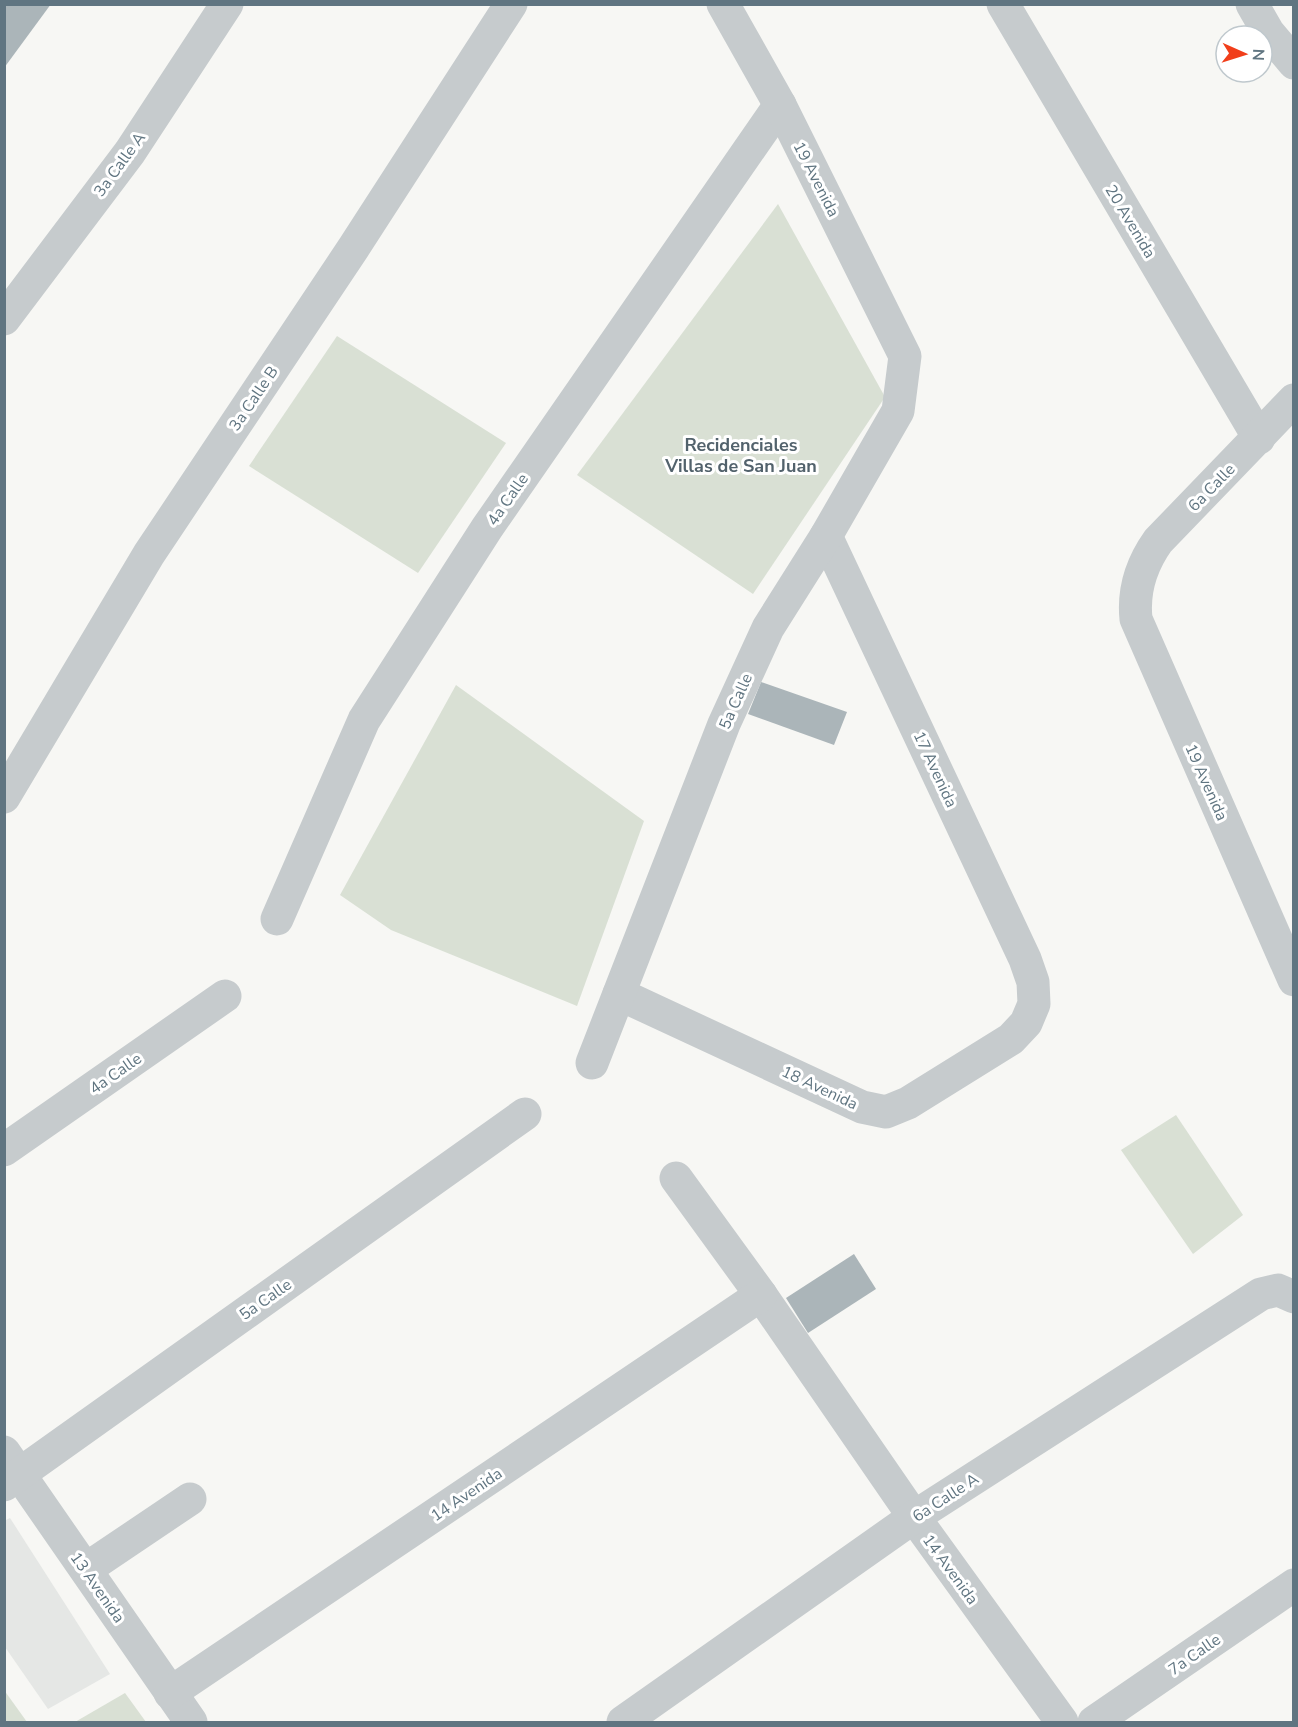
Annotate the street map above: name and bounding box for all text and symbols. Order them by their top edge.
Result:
north arrow [1214,24,1274,84]
text: N [1247,48,1269,61]
street label: 3a Calle A [89,128,151,201]
street label: 19 Avenida [788,138,844,221]
street label: 20 Avenida [1100,181,1161,262]
street label: 3a Calle B [224,362,284,435]
district label: Recidenciales Villas de San Juan [664,433,817,478]
street label: 6a Calle [1183,459,1240,517]
street label: 4a Calle [482,469,534,530]
street label: 5a Calle [714,670,758,733]
street label: 17 Avenida [908,728,962,811]
street label: 19 Avenida [1179,741,1233,824]
street label: 4a Calle [85,1048,146,1100]
street label: 18 Avenida [778,1061,861,1115]
street label: 5a Calle [235,1274,296,1326]
street label: 14 Avenida [427,1463,507,1527]
street label: 6a Calle A [908,1468,983,1527]
street label: 14 Avenida [917,1530,983,1609]
street label: 13 Avenida [65,1548,130,1627]
street label: 7a Calle [1164,1629,1225,1681]

